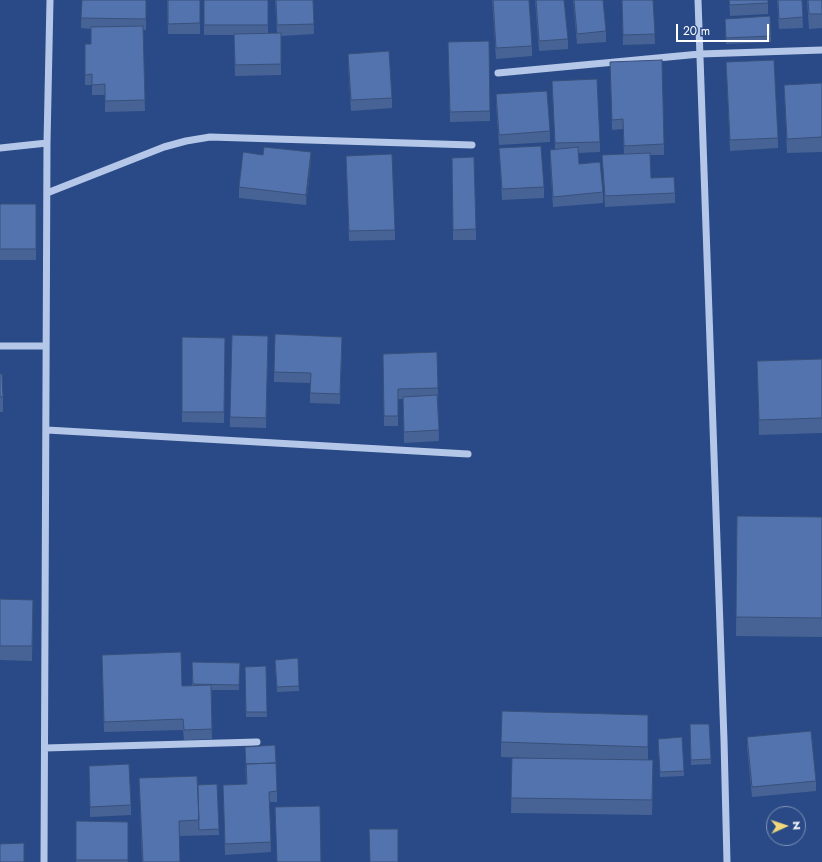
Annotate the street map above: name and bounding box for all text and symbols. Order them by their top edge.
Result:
scale bar [678,16,771,42]
text: 20 m [683,22,710,40]
north arrow [766,806,806,846]
text: N [789,821,805,830]

